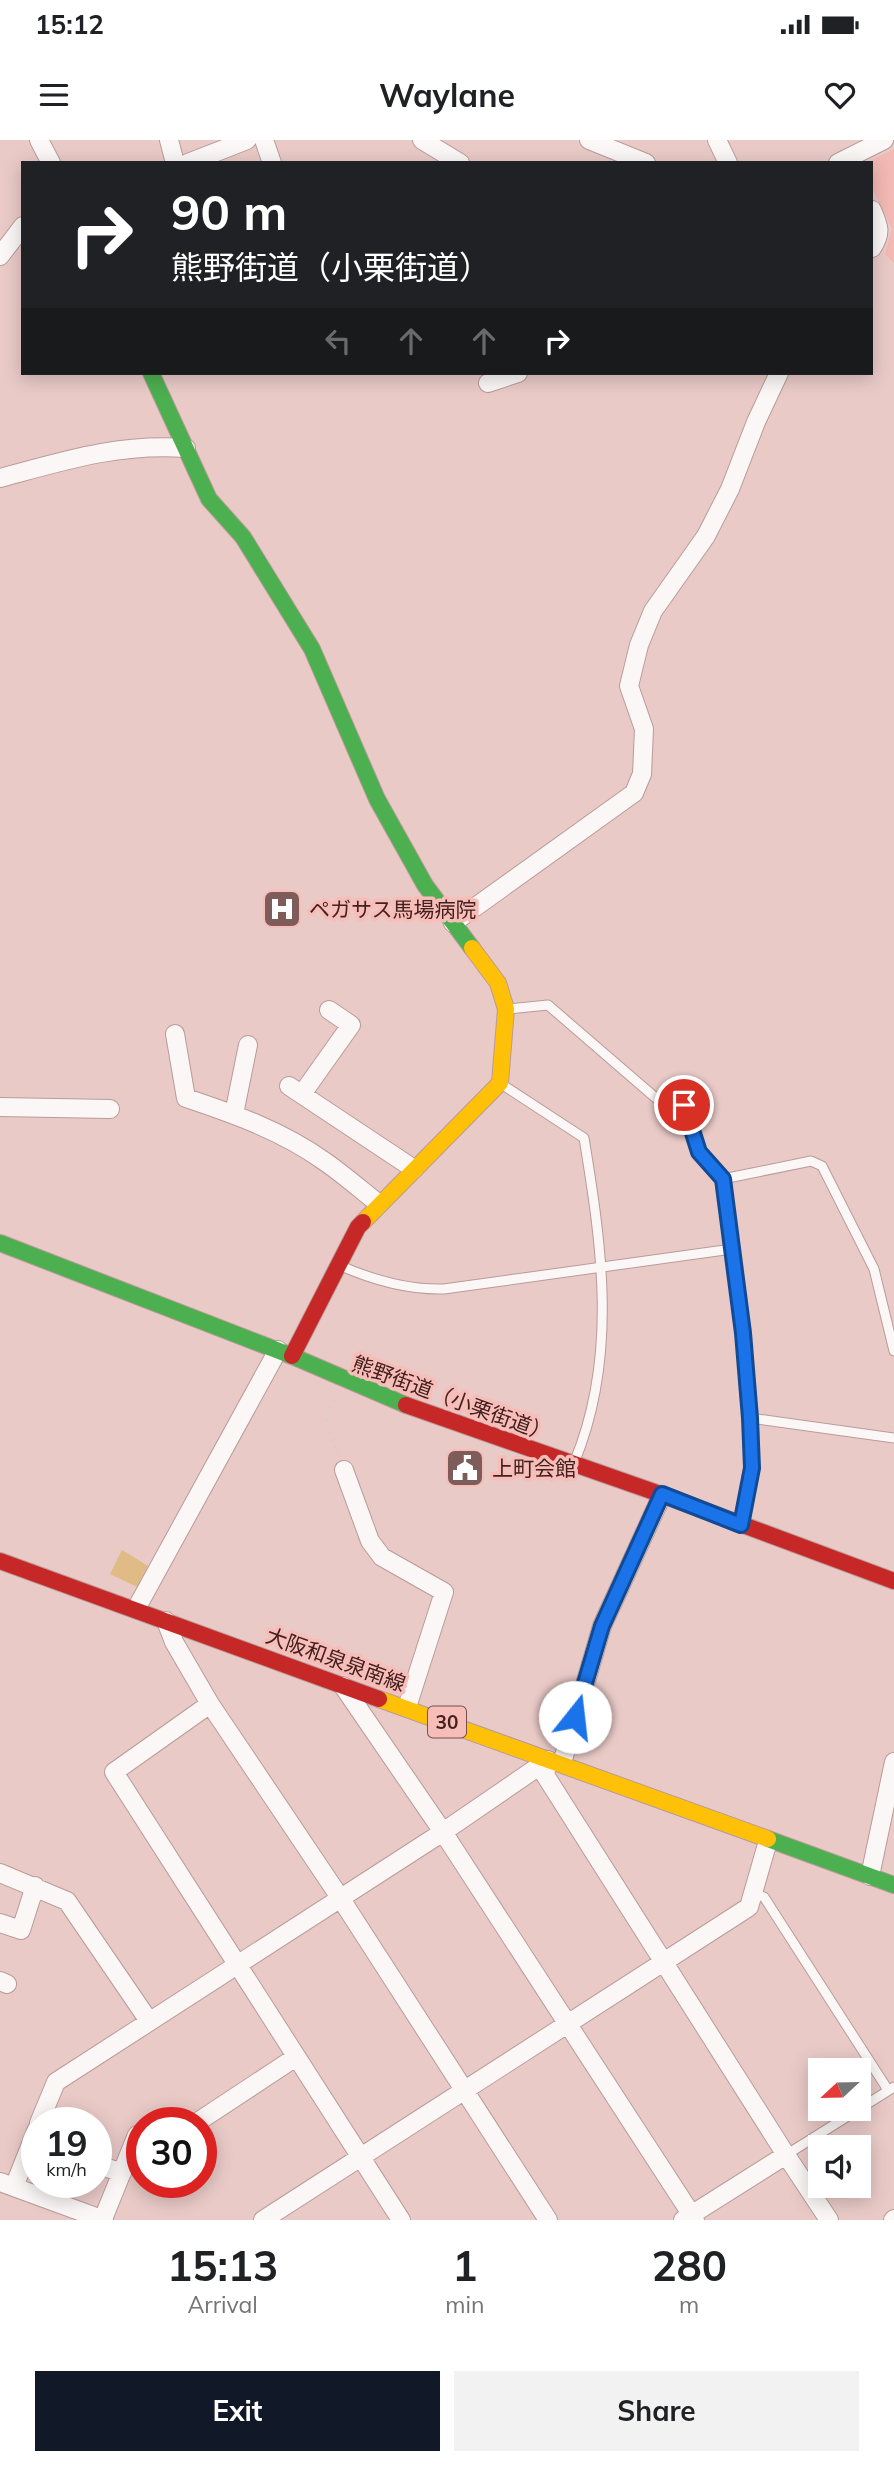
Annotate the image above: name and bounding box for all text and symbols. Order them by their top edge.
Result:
text: 15:12 [35,8,104,41]
text: Waylane [379,75,515,115]
icon: menu [35,76,73,114]
icon: heart [821,76,859,114]
text: 90 m [171,181,287,242]
icon: right [56,189,147,280]
text: 熊野街道（小栗街道） [171,247,491,287]
icon: left [319,322,357,360]
icon: ahead [392,322,430,360]
icon: ahead [465,322,503,360]
icon: right [538,322,576,360]
hospital icon: ペガサス馬場病院 [261,888,303,930]
place label: ペガサス馬場病院 [309,896,477,922]
pin [654,1075,714,1135]
icon: arrive [665,1086,703,1124]
street label: 熊野街道（小栗街道） [349,1350,555,1446]
public building icon: 上町会館 [444,1447,486,1489]
place label: 上町会館 [492,1455,576,1481]
street label: 大阪和泉泉南線 [262,1622,410,1696]
position arrow [538,1680,612,1754]
road number: 30 [428,1706,466,1738]
north arrow [808,2058,872,2121]
map controls [808,2058,871,2198]
speed limit sign: 30 [126,2107,217,2198]
text: 19 [45,2121,88,2165]
button: sound [808,2135,871,2198]
text: km/h [46,2158,87,2181]
text: 15:13 [167,2239,278,2292]
text: 1 [452,2239,477,2292]
text: 280 [651,2239,727,2292]
text: Arrival [187,2290,258,2319]
text: min [445,2290,484,2319]
text: m [679,2290,699,2319]
button: Exit [35,2371,440,2451]
button: Share [454,2371,859,2451]

